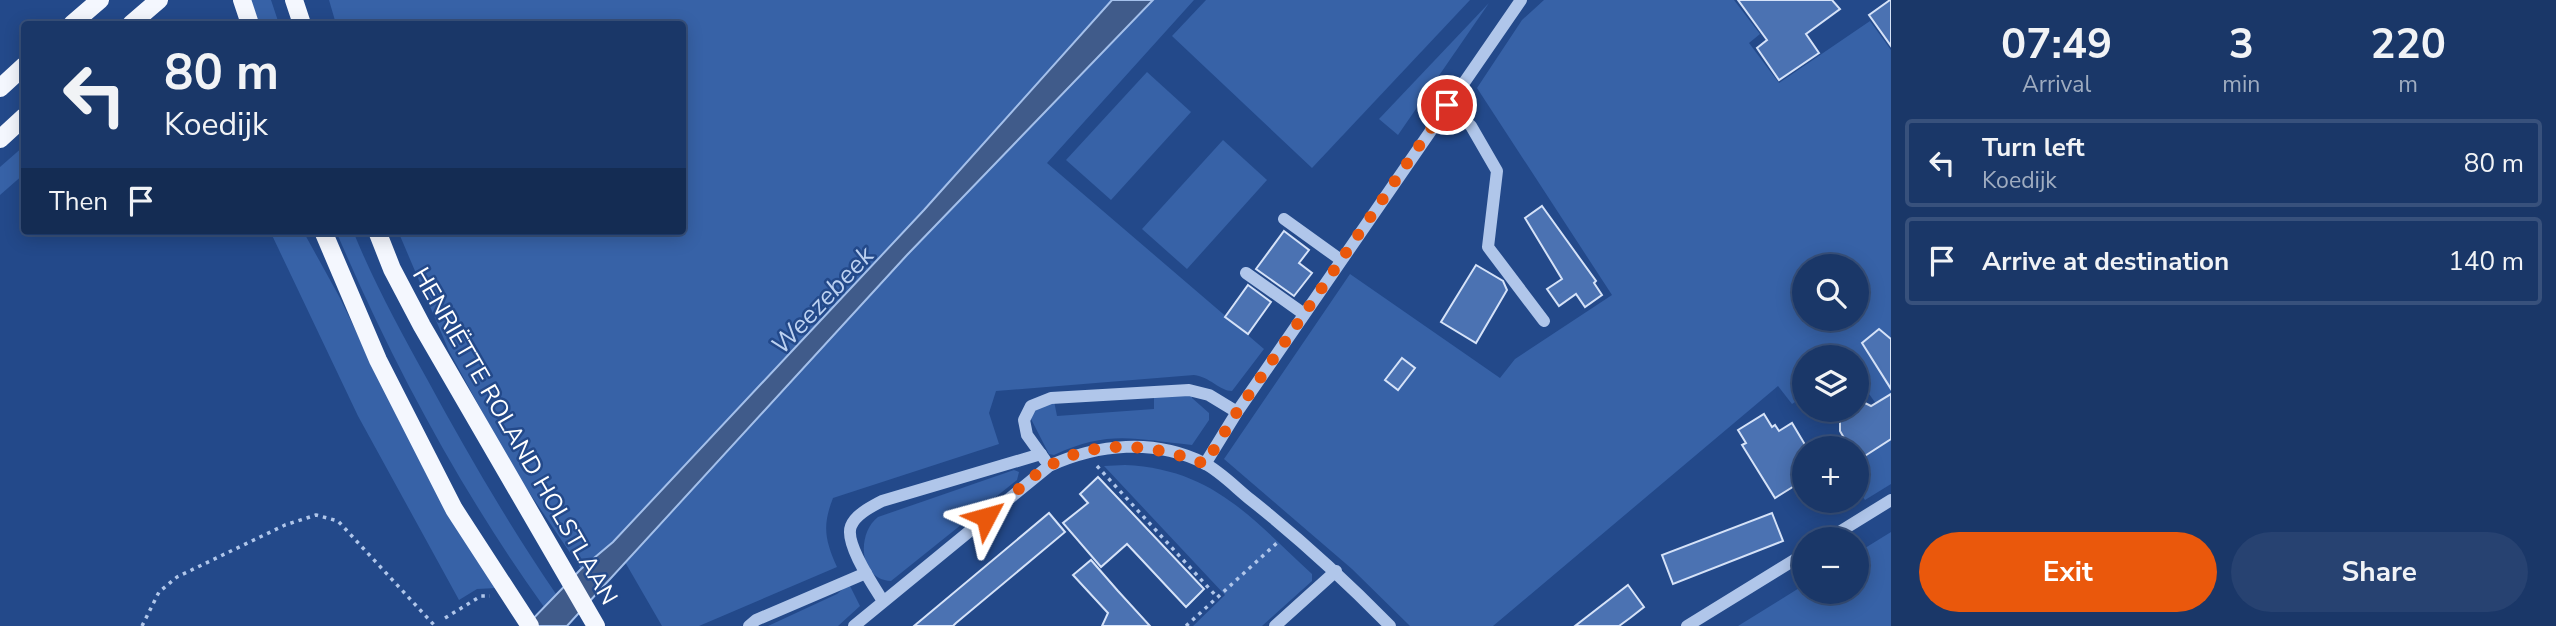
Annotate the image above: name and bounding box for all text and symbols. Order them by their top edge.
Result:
text: 07:49 [2001,16,2112,73]
text: 3 [2229,16,2254,73]
text: 220 [2370,16,2446,73]
text: 80 m [164,39,279,106]
icon: left [49,49,140,140]
text: Arrival [2022,69,2091,100]
text: min [2222,69,2260,100]
text: m [2398,69,2418,100]
pin [1417,75,1477,135]
icon: arrive [1428,86,1466,124]
text: Koedijk [164,103,268,146]
text: Turn left [1982,130,2085,165]
icon: left [1923,144,1961,182]
text: 80 m [2464,146,2524,181]
text: Koedijk [1982,165,2057,196]
icon: arrive [122,182,160,220]
text: Then [49,184,108,219]
water label: Weezebeek [763,238,882,362]
icon: arrive [1923,242,1961,280]
text: Arrive at destination [1982,244,2229,279]
text: 140 m [2448,244,2524,279]
map controls [1792,254,1869,604]
button: search [1792,254,1869,331]
street label: HENRIËTTE ROLAND HOLSTLAAN [405,261,625,611]
button: layers [1792,345,1869,422]
button: + [1792,436,1869,513]
position arrow [949,480,1023,554]
button: − [1792,527,1869,604]
button: Exit [1919,532,2217,612]
button: Share [2231,532,2528,612]

